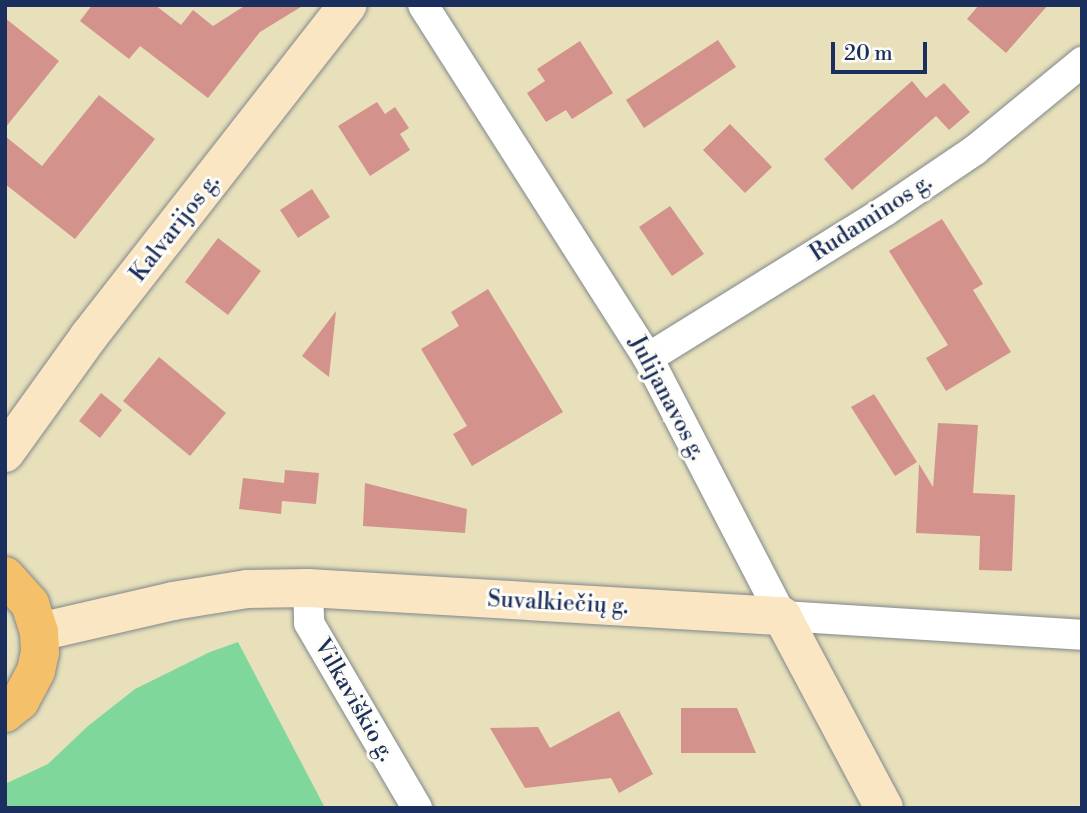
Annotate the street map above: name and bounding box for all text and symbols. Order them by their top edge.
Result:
scale bar [835,28,931,72]
text: 20 m [844,41,893,67]
street label: Rudaminos g. [805,168,937,268]
street label: Kalvarijos g. [124,169,226,287]
street label: Julijanavos g. [623,331,711,465]
street label: Suvalkiečių g. [487,586,629,620]
street label: Vilkaviškio g. [308,634,400,766]

